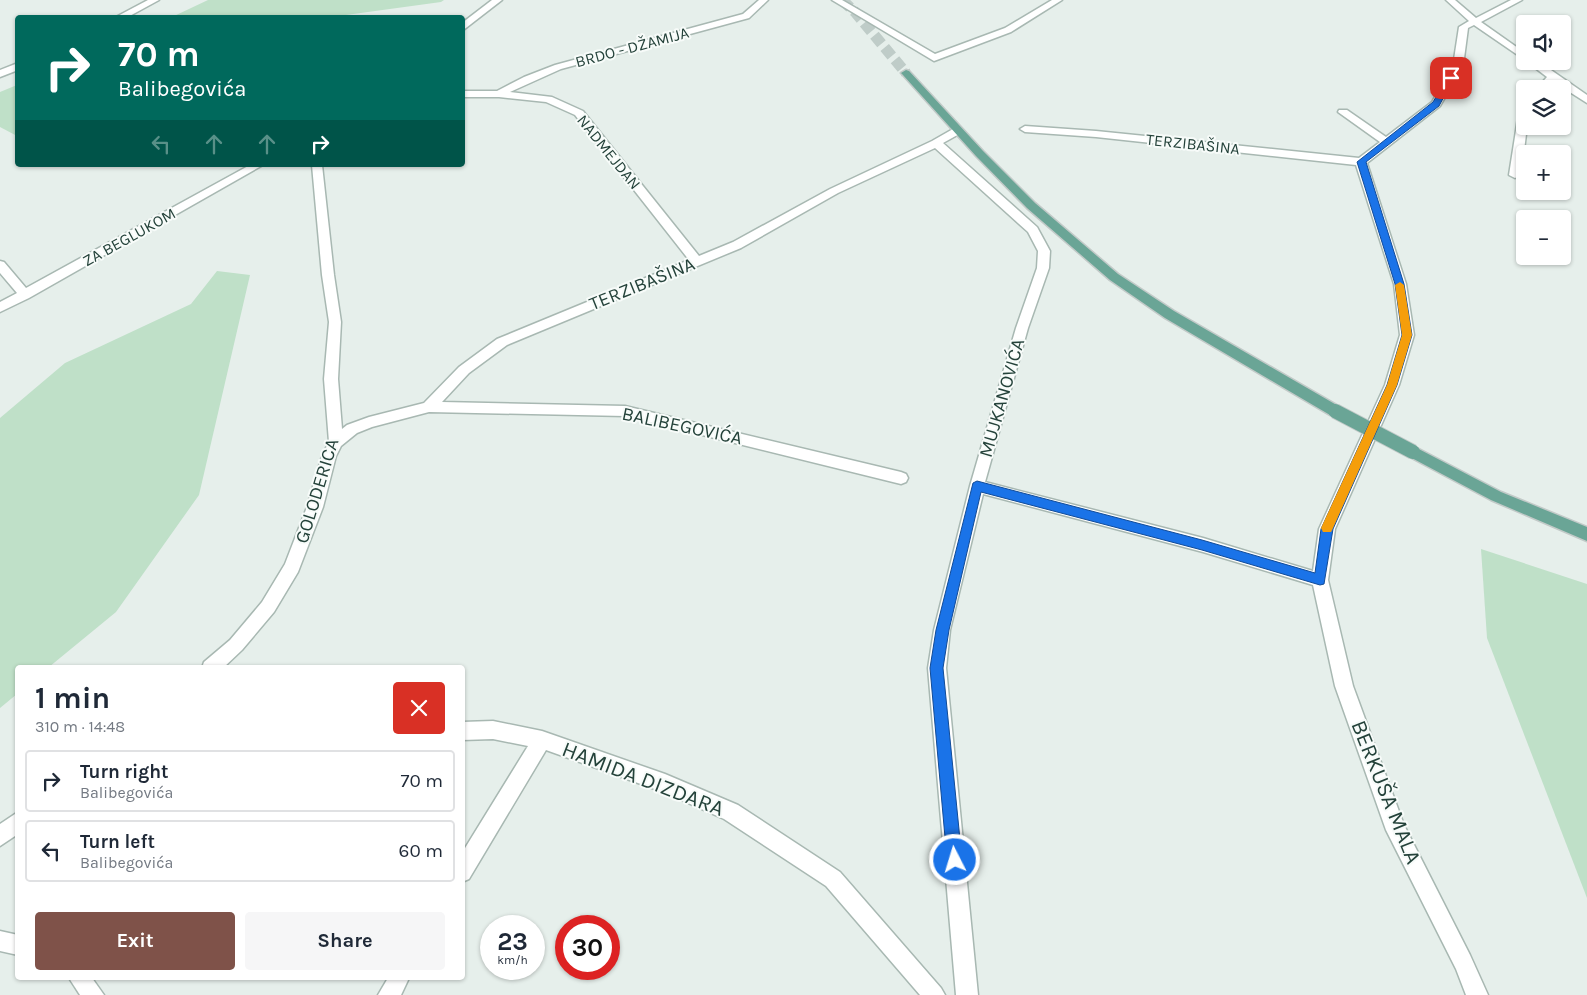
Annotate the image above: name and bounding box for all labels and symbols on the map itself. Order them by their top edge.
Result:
street label: BRDO - DŽAMIJA [573,23,691,71]
pin [1430,57,1472,99]
street label: NADMEJDAN [573,111,645,193]
street label: TERZIBAŠINA [1145,130,1241,158]
street label: ZA BEGLUKOM [79,204,179,270]
street label: TERZIBAŠINA [586,253,698,315]
street label: MUJKANOVIĆA [974,336,1029,460]
street label: BALIBEGOVIĆA [620,402,744,449]
street label: GOLODERICA [291,436,343,546]
street label: BERKUŠA MALA [1345,716,1428,868]
street label: HAMIDA DIZDARA [558,736,728,822]
position arrow [928,833,980,885]
speed limit sign: 30 [555,915,620,980]

